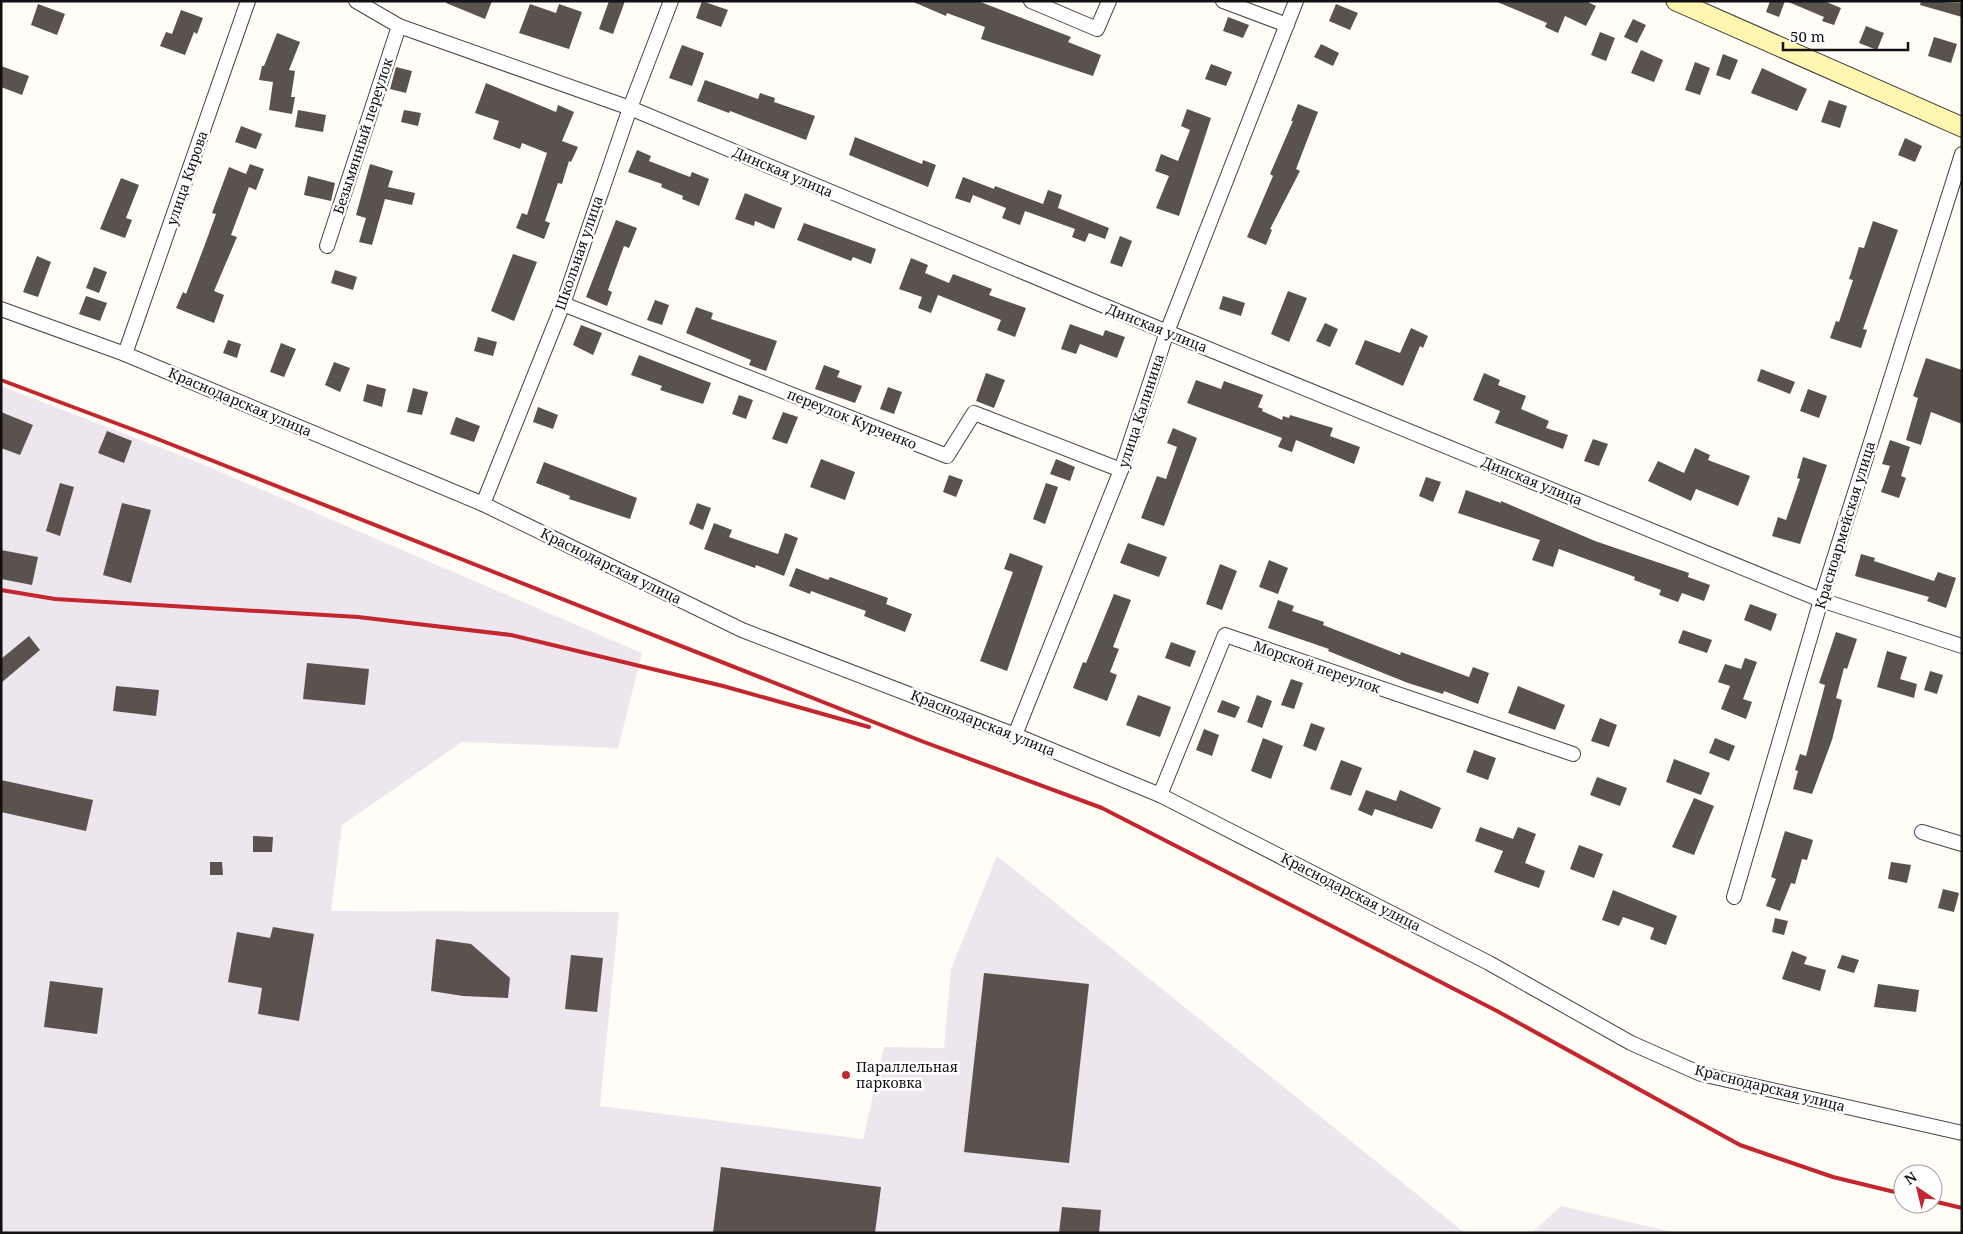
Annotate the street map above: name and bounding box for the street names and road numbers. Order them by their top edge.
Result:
street label: Безымянный переулок [328,55,397,216]
street label: улица Кирова [161,128,212,228]
street label: Динская улица [730,142,836,201]
street label: Школьная улица [550,193,607,313]
street label: Динская улица [1104,299,1210,356]
street label: улица Калинина [1113,351,1168,470]
street label: Краснодарская улица [165,363,315,440]
street label: переулок Курченко [784,384,920,453]
street label: Красноармейская улица [1810,439,1879,611]
street label: Динская улица [1479,452,1585,509]
street label: Краснодарская улица [538,523,685,608]
street label: Морской переулок [1251,636,1384,697]
street label: Краснодарская улица [908,685,1058,760]
street label: Краснодарская улица [1278,848,1424,935]
street label: Краснодарская улица [1693,1060,1847,1115]

